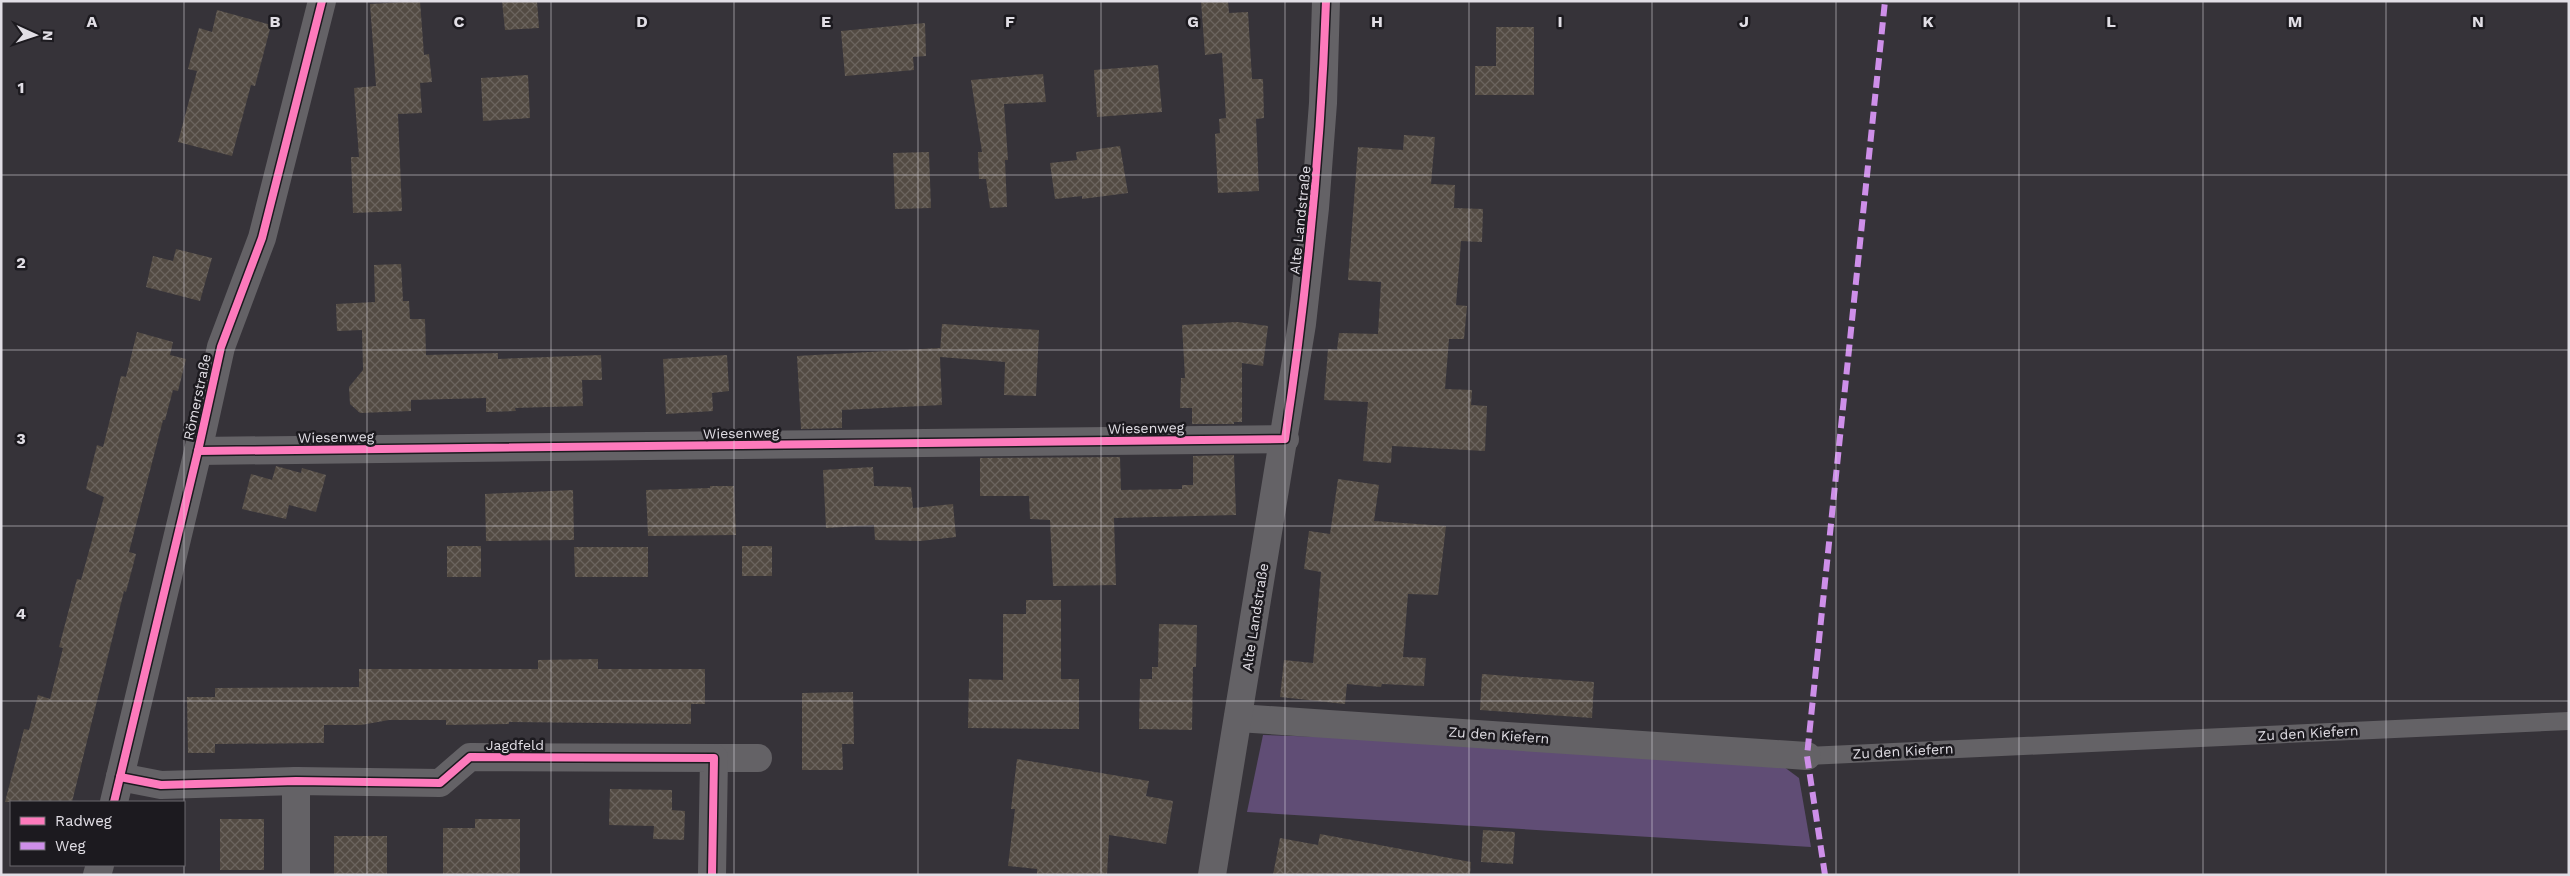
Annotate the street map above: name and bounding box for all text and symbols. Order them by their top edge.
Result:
north arrow [10,10,60,60]
text: A [87,12,98,31]
text: B [270,12,281,31]
text: C [454,12,465,31]
text: D [636,12,648,31]
text: E [821,12,831,31]
text: F [1005,12,1015,31]
text: G [1187,12,1199,31]
text: H [1371,12,1383,31]
text: I [1557,12,1563,31]
text: J [1739,12,1749,31]
text: K [1922,12,1934,31]
text: L [2106,12,2116,31]
text: M [2288,12,2302,31]
text: N [2472,12,2484,31]
text: N [40,30,56,41]
text: 1 [18,78,24,97]
street label: Alte Landstraße [1286,165,1314,275]
text: 2 [16,253,26,272]
street label: Römerstraße [180,352,214,442]
street label: Wiesenweg [1108,419,1185,437]
street label: Wiesenweg [703,424,780,442]
street label: Wiesenweg [298,428,375,446]
text: 3 [16,429,26,448]
street label: Alte Landstraße [1239,562,1271,672]
text: 4 [16,604,26,623]
street label: Zu den Kiefern [2257,722,2359,744]
street label: Zu den Kiefern [1448,723,1550,747]
street label: Jagdfeld [486,737,544,753]
street label: Zu den Kiefern [1852,740,1954,762]
legend [10,801,185,866]
text: Radweg [55,812,112,830]
text: Weg [55,837,86,855]

